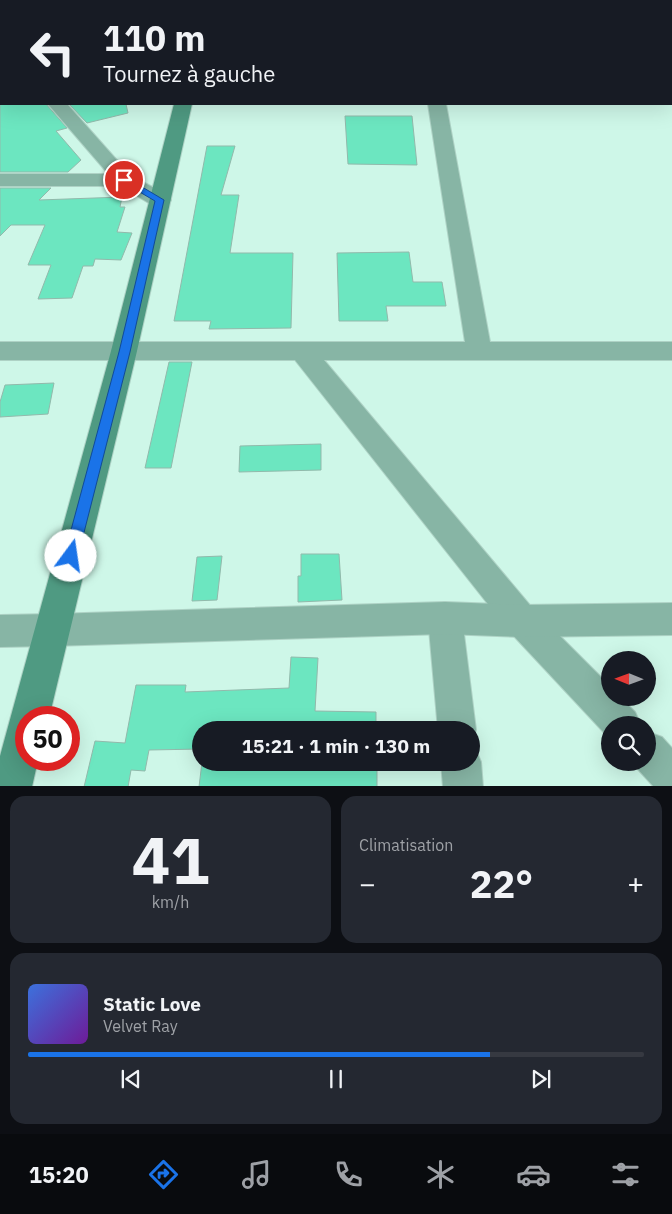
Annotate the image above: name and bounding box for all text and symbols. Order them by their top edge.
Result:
text: 110 m [103,15,206,61]
icon: left [20,20,85,85]
text: Tournez à gauche [103,59,275,88]
pin [103,159,145,201]
icon: arrive [110,166,138,194]
position arrow [44,529,96,581]
north arrow [601,651,656,706]
map controls [601,651,656,771]
speed limit sign: 50 [15,706,80,771]
button: search [601,716,656,771]
text: 15:21 · 1 min · 130 m [242,734,430,758]
text: 41 [131,817,210,902]
text: Climatisation [359,835,453,855]
text: 22° [470,859,533,908]
text: − [359,865,376,902]
text: + [627,865,644,902]
text: km/h [152,892,189,912]
text: Static Love [103,992,201,1016]
text: Velvet Ray [103,1016,178,1036]
icon: previous [117,1065,145,1093]
icon: pause [322,1065,350,1093]
icon: next [527,1065,555,1093]
icon: directions [146,1157,181,1192]
icon: music [239,1157,274,1192]
icon: phone [331,1157,366,1192]
icon: climate [423,1157,458,1192]
icon: car [516,1157,551,1192]
icon: filters [608,1157,643,1192]
text: 15:20 [29,1160,89,1189]

